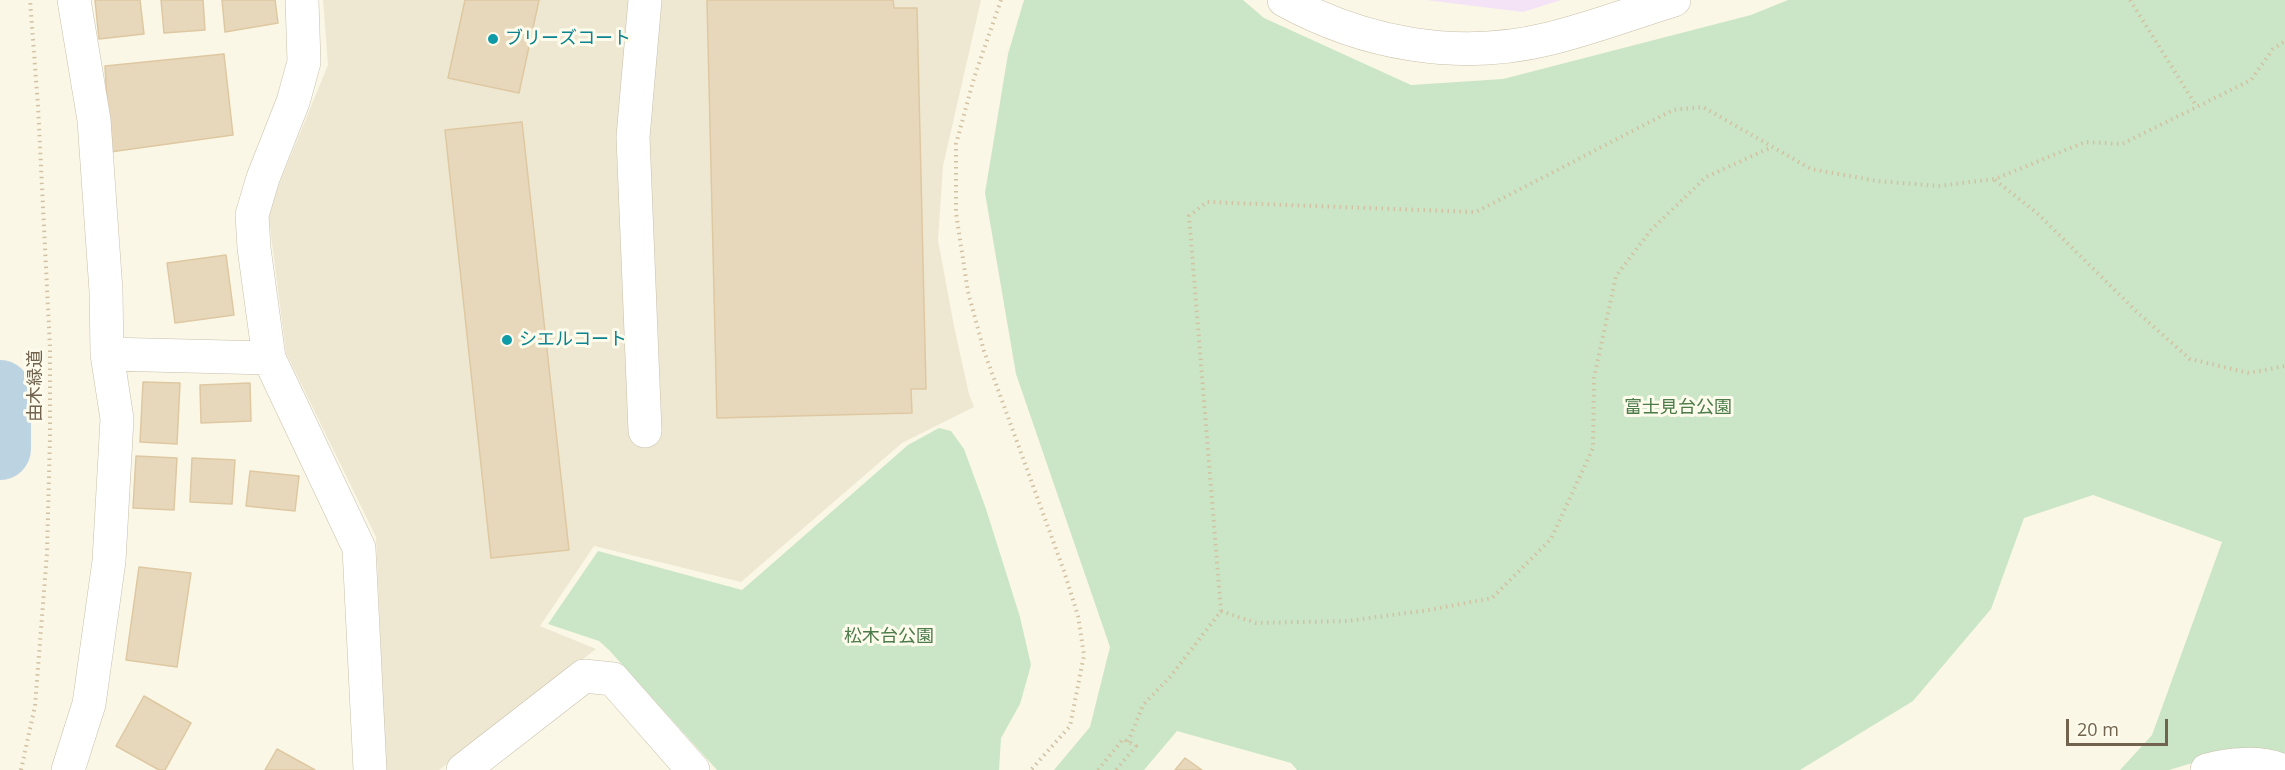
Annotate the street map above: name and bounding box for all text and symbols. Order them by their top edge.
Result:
place label: ブリーズコート [505,28,631,50]
marker: ブリーズコート [486,32,500,46]
place label: シエルコート [519,329,627,351]
marker: シエルコート [500,333,514,347]
street label: 由木緑道 [25,350,47,422]
park label: 富士見台公園 [1624,397,1732,419]
park label: 松木台公園 [844,626,934,648]
scale bar [2069,707,2171,745]
text: 20 m [2077,717,2119,741]

